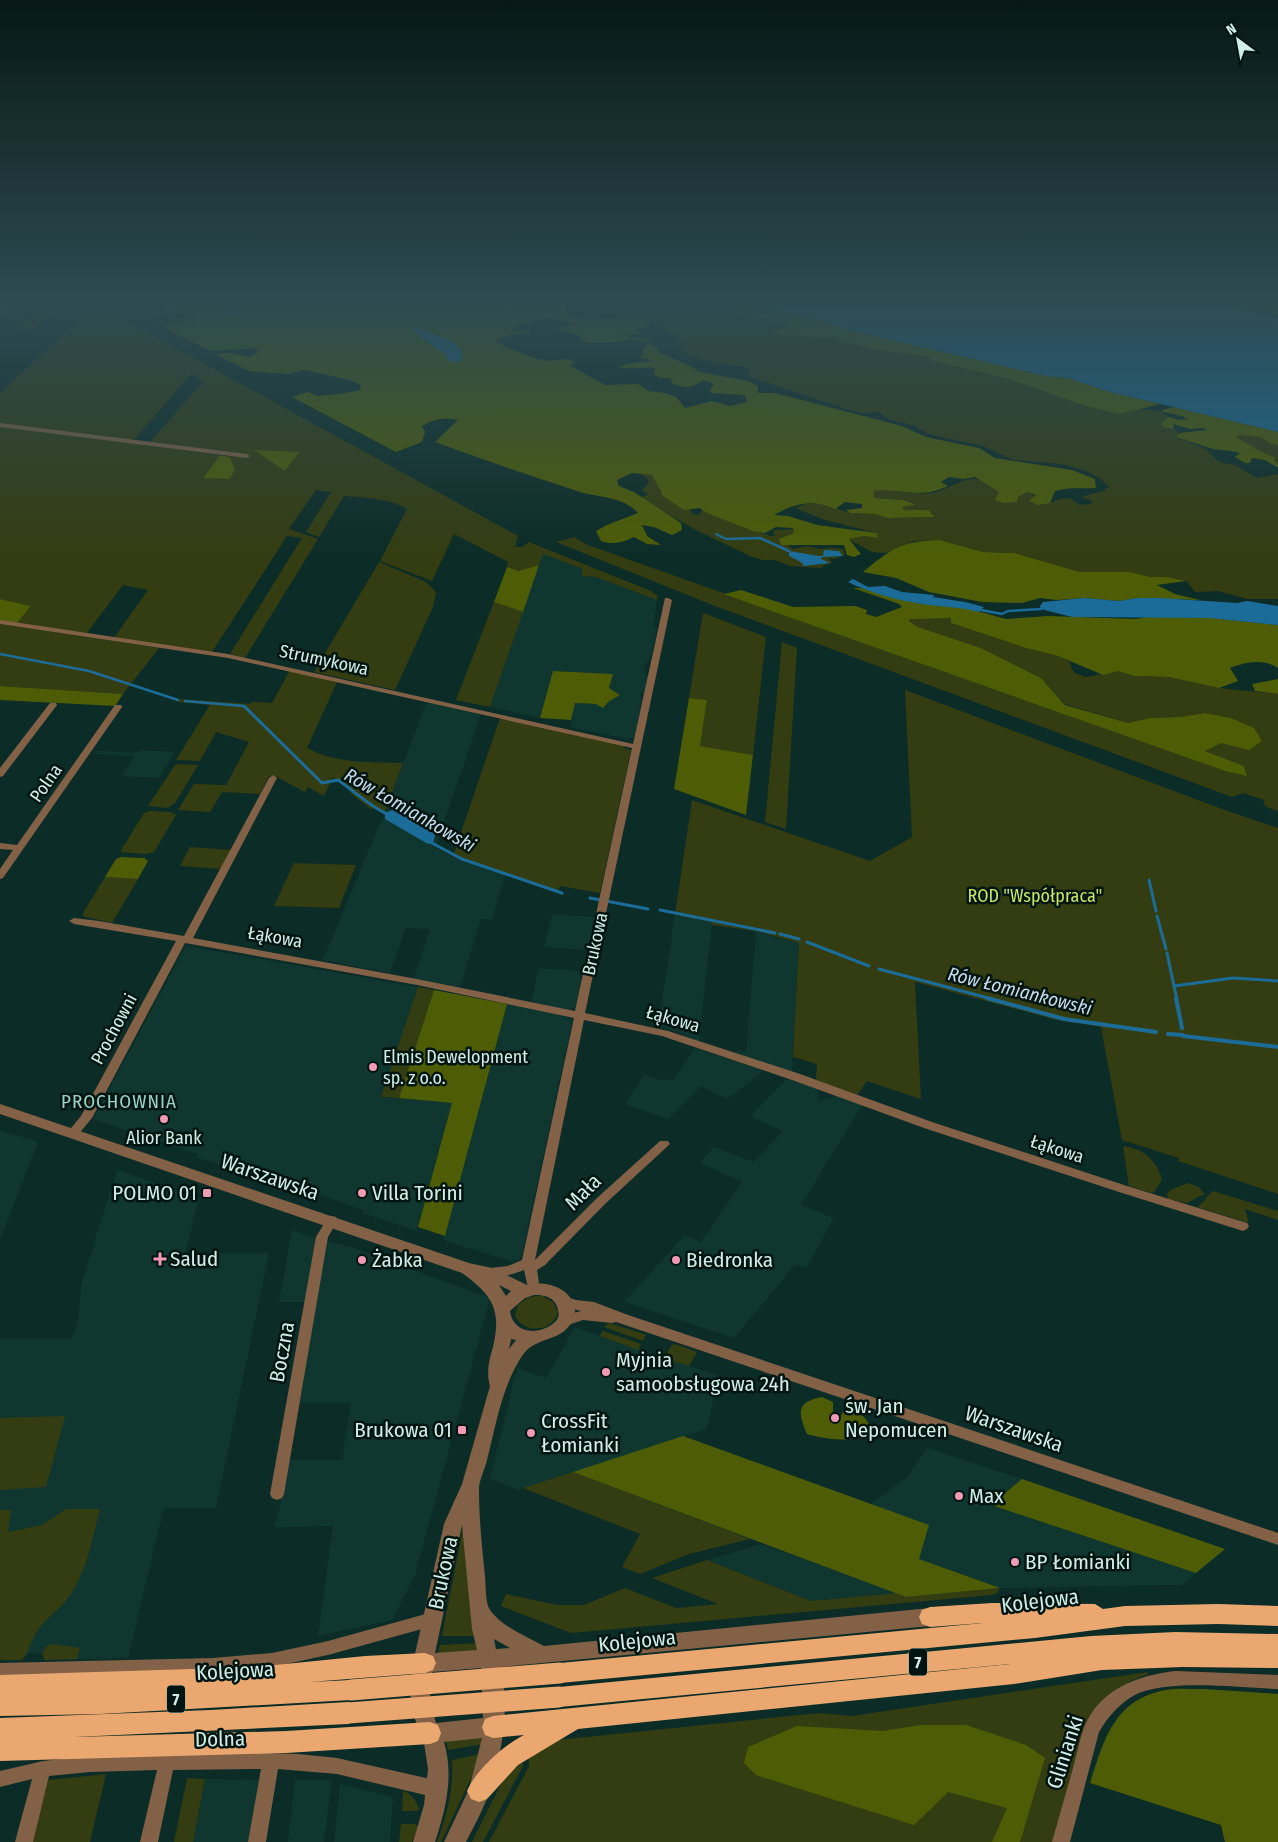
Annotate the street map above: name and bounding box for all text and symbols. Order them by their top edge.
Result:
north arrow [1213,15,1263,65]
text: N [1223,20,1239,39]
street label: Strumykowa [278,640,371,680]
street label: Polna [25,760,67,806]
water label: Rów Łomiankowski [340,763,480,857]
park label: ROD "Współpraca" [968,885,1102,907]
street label: Brukowa [578,910,612,977]
street label: Łąkowa [246,921,304,953]
water label: Rów Łomiankowski [945,962,1095,1020]
street label: Prochowni [86,990,142,1068]
street label: Łąkowa [643,1001,703,1037]
place label: Elmis Dewelopment sp. z o.o. [383,1046,528,1089]
marker: Elmis Dewelopment sp. z o.o. [367,1061,379,1073]
district label: PROCHOWNIA [61,1090,177,1113]
marker: Alior Bank [158,1113,170,1125]
place label: Alior Bank [126,1127,202,1149]
street label: Łąkowa [1027,1130,1087,1168]
street label: Warszawska [217,1148,323,1206]
street label: Mała [559,1168,607,1216]
place label: POLMO 01 [112,1180,197,1206]
place label: Villa Torini [372,1180,463,1206]
marker: POLMO 01 [201,1187,213,1199]
marker: Villa Torini [356,1187,368,1199]
place label: Salud [170,1246,218,1272]
place label: Żabka [372,1247,423,1273]
place label: Biedronka [686,1247,773,1273]
marker: Salud [154,1253,166,1265]
marker: Żabka [356,1254,368,1266]
marker: Biedronka [670,1254,682,1266]
street label: Boczna [264,1320,300,1384]
place label: Myjnia samoobsługowa 24h [616,1347,790,1397]
marker: Myjnia samoobsługowa 24h [600,1366,612,1378]
place label: św. Jan Nepomucen [845,1393,948,1443]
street label: Warszawska [961,1400,1067,1458]
place label: CrossFit Łomianki [541,1408,619,1458]
marker: św. Jan Nepomucen [829,1412,841,1424]
place label: Brukowa 01 [354,1417,452,1443]
marker: Brukowa 01 [456,1424,468,1436]
marker: CrossFit Łomianki [525,1427,537,1439]
place label: Max [969,1483,1004,1509]
marker: Max [953,1490,965,1502]
street label: Brukowa [423,1534,463,1612]
place label: BP Łomianki [1025,1549,1131,1575]
marker: BP Łomianki [1009,1556,1021,1568]
street label: Kolejowa [1000,1583,1080,1619]
street label: Kolejowa [597,1624,677,1658]
road number: 7 [909,1648,927,1675]
street label: Kolejowa [195,1656,275,1686]
road number: 7 [167,1686,185,1712]
street label: Glinianki [1041,1712,1089,1792]
street label: Dolna [195,1726,245,1752]

